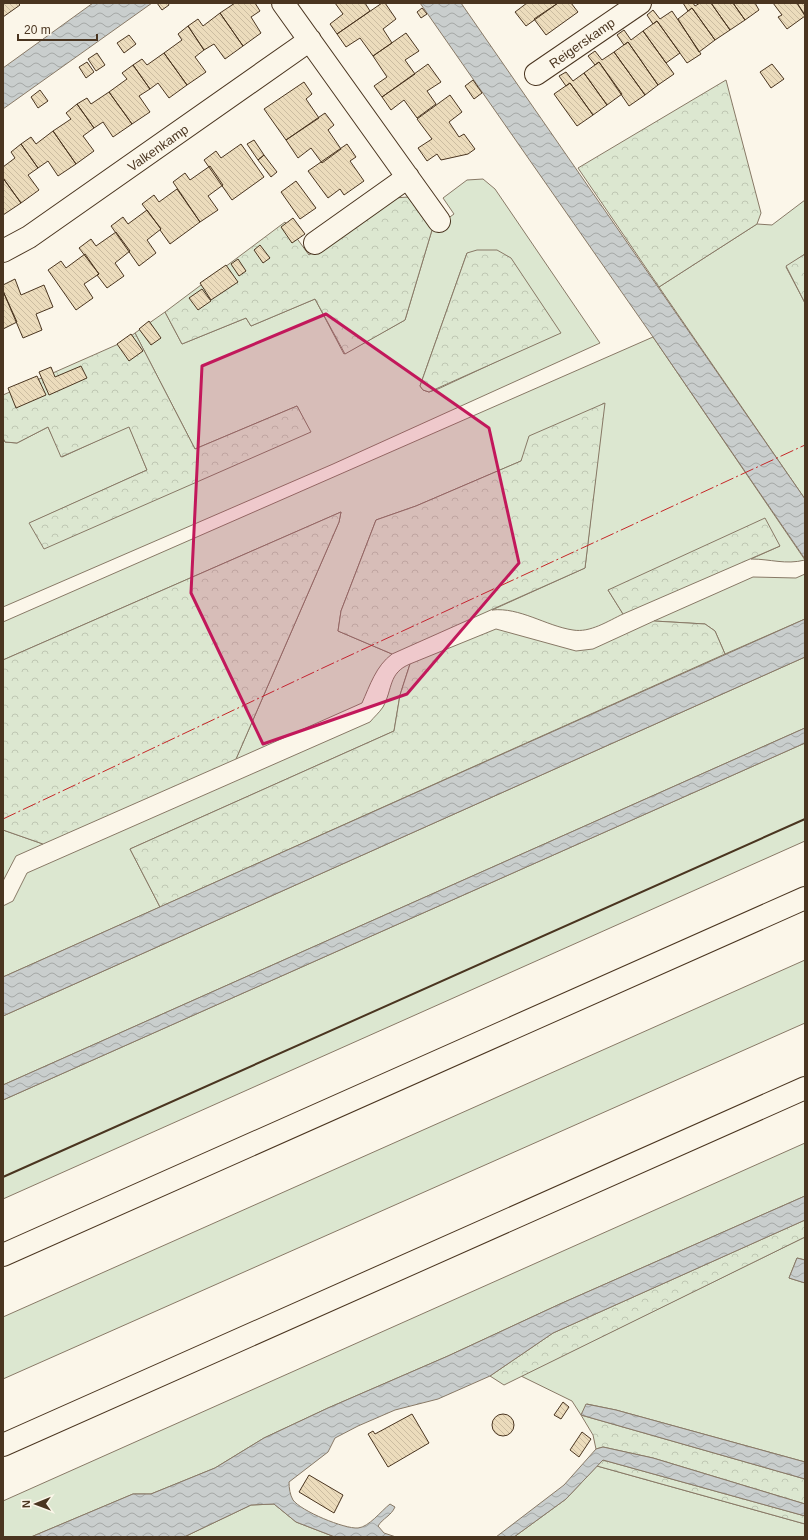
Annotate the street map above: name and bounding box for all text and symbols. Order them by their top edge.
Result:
street label: Reigerskamp [546,15,618,71]
scale bar [18,16,97,42]
text: 20 m [24,23,51,37]
street label: Valkenkamp [125,122,191,174]
north arrow [16,1484,56,1524]
text: N [20,1500,32,1508]

